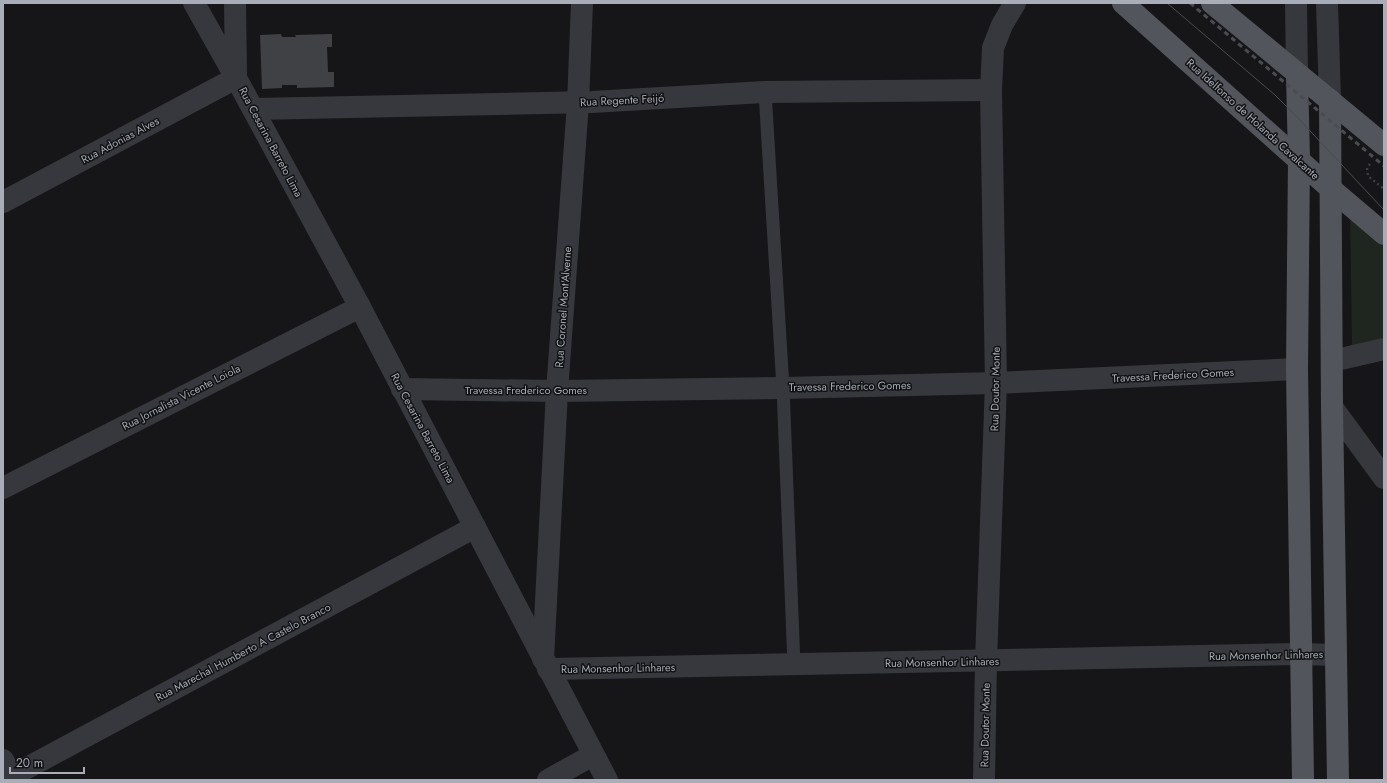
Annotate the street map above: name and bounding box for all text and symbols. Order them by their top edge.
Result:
street label: Rua Idelfonso de Holanda Cavalcante [1183,55,1323,183]
street label: Rua Cesarina Barreto Lima [235,84,307,200]
street label: Rua Regente Feijó [580,90,664,110]
street label: Rua Adonias Alves [78,112,162,167]
street label: Rua Coronel Mont'Alverne [551,246,575,368]
street label: Rua Doutor Monte [986,346,1004,431]
street label: Rua Jornalista Vicente Loiola [119,360,243,434]
street label: Travessa Frederico Gomes [1112,364,1235,386]
street label: Rua Cesarina Barreto Lima [387,370,459,486]
street label: Travessa Frederico Gomes [789,377,912,395]
street label: Travessa Frederico Gomes [465,382,588,398]
street label: Rua Marechal Humberto A Castelo Branco [153,599,333,705]
street label: Rua Monsenhor Linhares [1209,646,1324,664]
street label: Rua Monsenhor Linhares [885,653,1000,671]
street label: Rua Monsenhor Linhares [561,659,676,677]
street label: Rua Doutor Monte [976,682,994,767]
scale bar [10,749,84,775]
text: 20 m [16,754,43,772]

